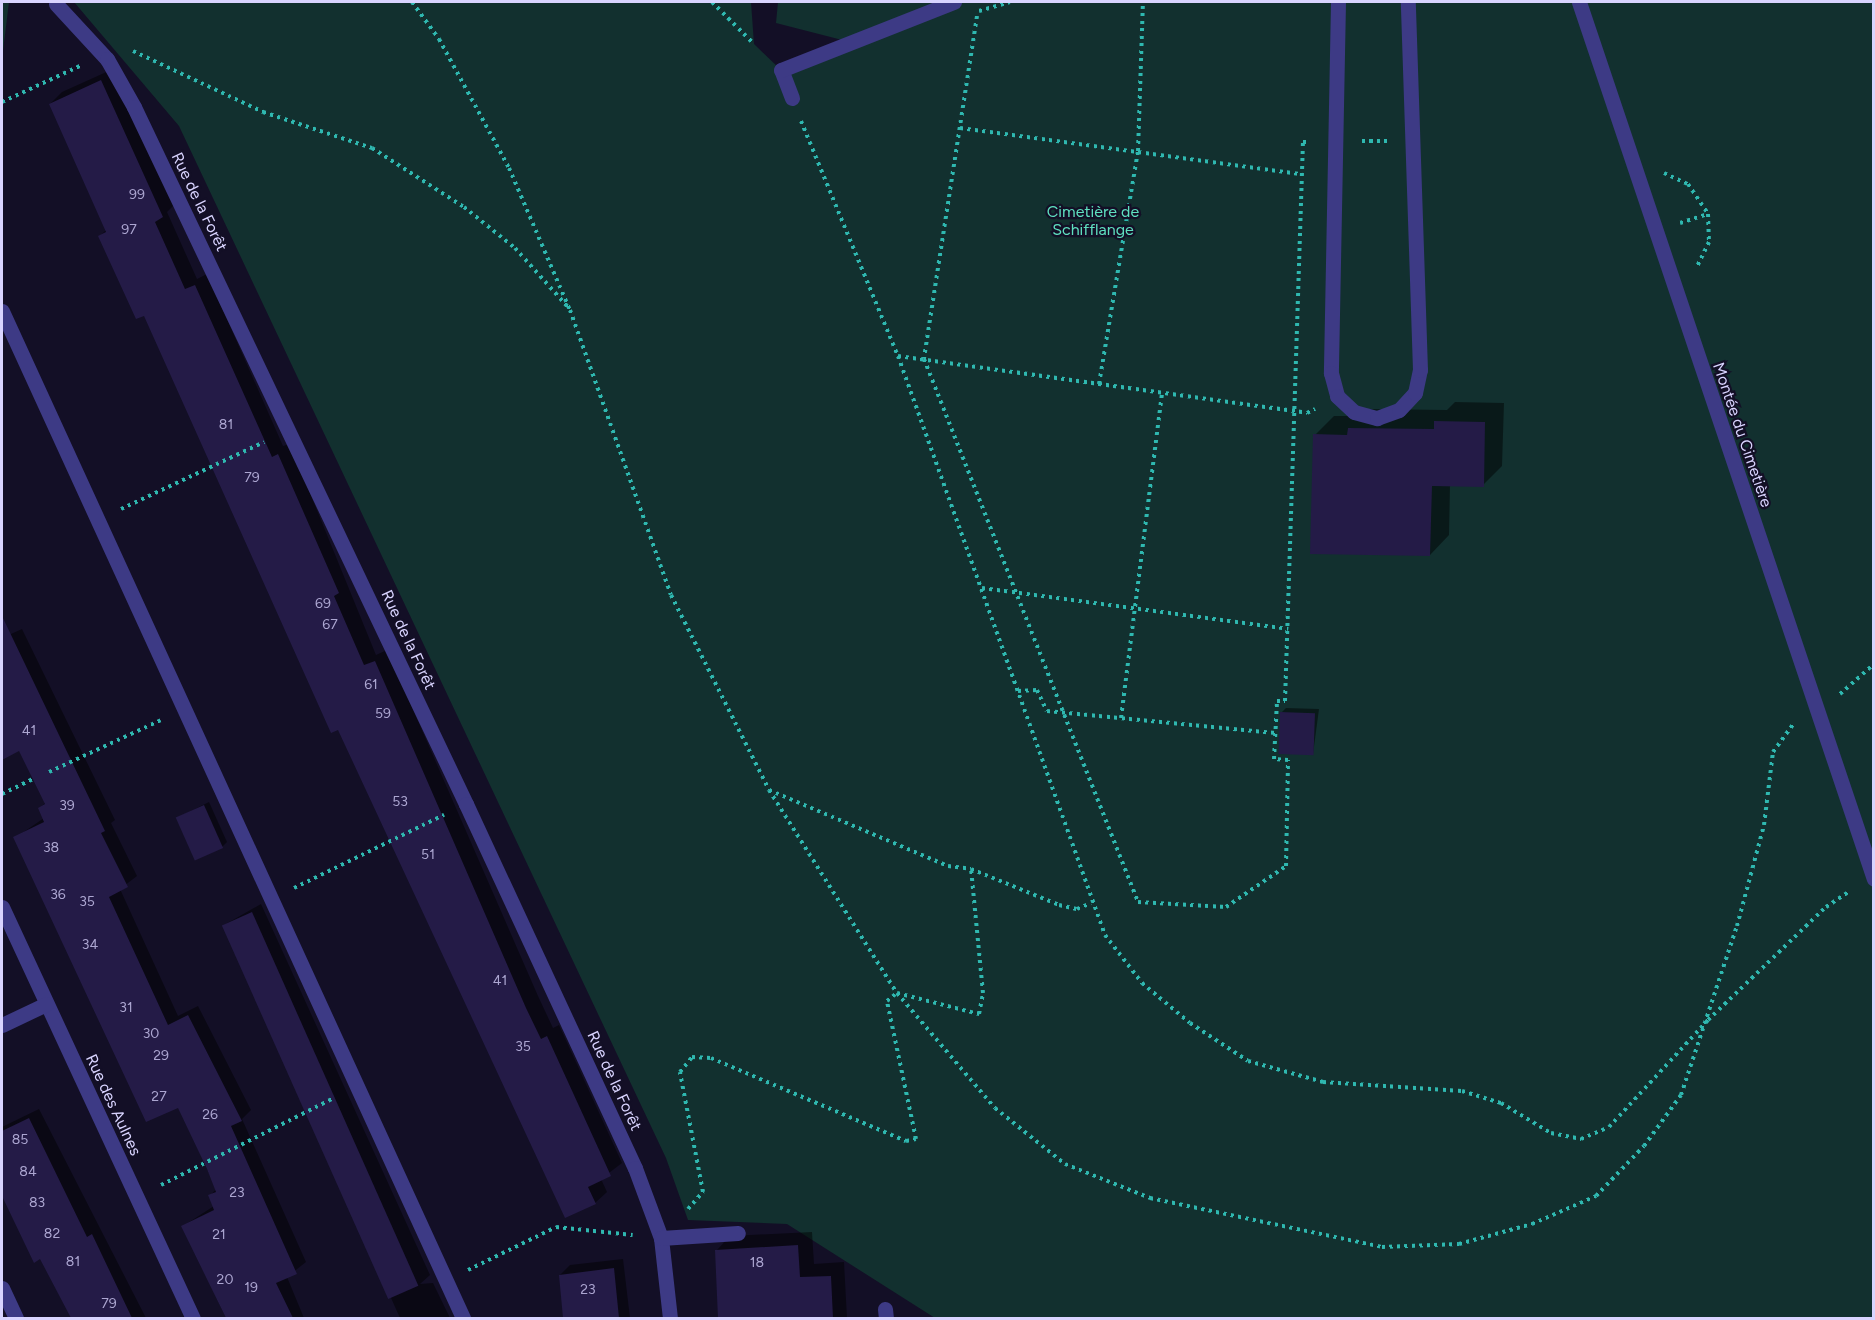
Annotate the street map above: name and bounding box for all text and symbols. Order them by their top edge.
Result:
street label: Rue de la Forêt [167,150,231,254]
house number: 99 [129,187,145,203]
park label: Cimetière de Schifflange [1047,202,1139,240]
house number: 97 [121,222,137,238]
street label: Montée du Cimetière [1708,360,1776,510]
house number: 81 [219,417,233,433]
house number: 79 [244,470,260,486]
street label: Rue de la Forêt [377,587,439,693]
house number: 69 [315,596,331,612]
house number: 67 [322,617,338,633]
house number: 61 [364,677,378,693]
house number: 59 [375,706,391,722]
house number: 41 [22,723,36,739]
house number: 53 [392,794,408,810]
house number: 39 [59,798,75,814]
house number: 38 [43,840,59,856]
house number: 51 [421,847,435,863]
house number: 36 [50,887,66,903]
house number: 35 [79,894,95,910]
house number: 34 [82,937,98,953]
house number: 41 [493,973,507,989]
house number: 31 [119,1000,133,1016]
house number: 30 [143,1026,159,1042]
street label: Rue de la Forêt [583,1028,645,1134]
house number: 35 [515,1039,531,1055]
house number: 29 [153,1048,169,1064]
street label: Rue des Aulnes [81,1051,145,1159]
house number: 27 [151,1089,167,1105]
house number: 26 [202,1107,218,1123]
house number: 85 [12,1132,28,1148]
house number: 84 [19,1164,37,1180]
house number: 23 [229,1185,245,1201]
house number: 83 [29,1195,45,1211]
house number: 82 [44,1226,60,1242]
house number: 21 [212,1227,226,1243]
house number: 81 [66,1254,80,1270]
house number: 18 [750,1255,764,1271]
house number: 20 [217,1272,233,1288]
house number: 19 [244,1280,258,1296]
house number: 23 [580,1282,596,1298]
house number: 79 [101,1296,117,1312]

